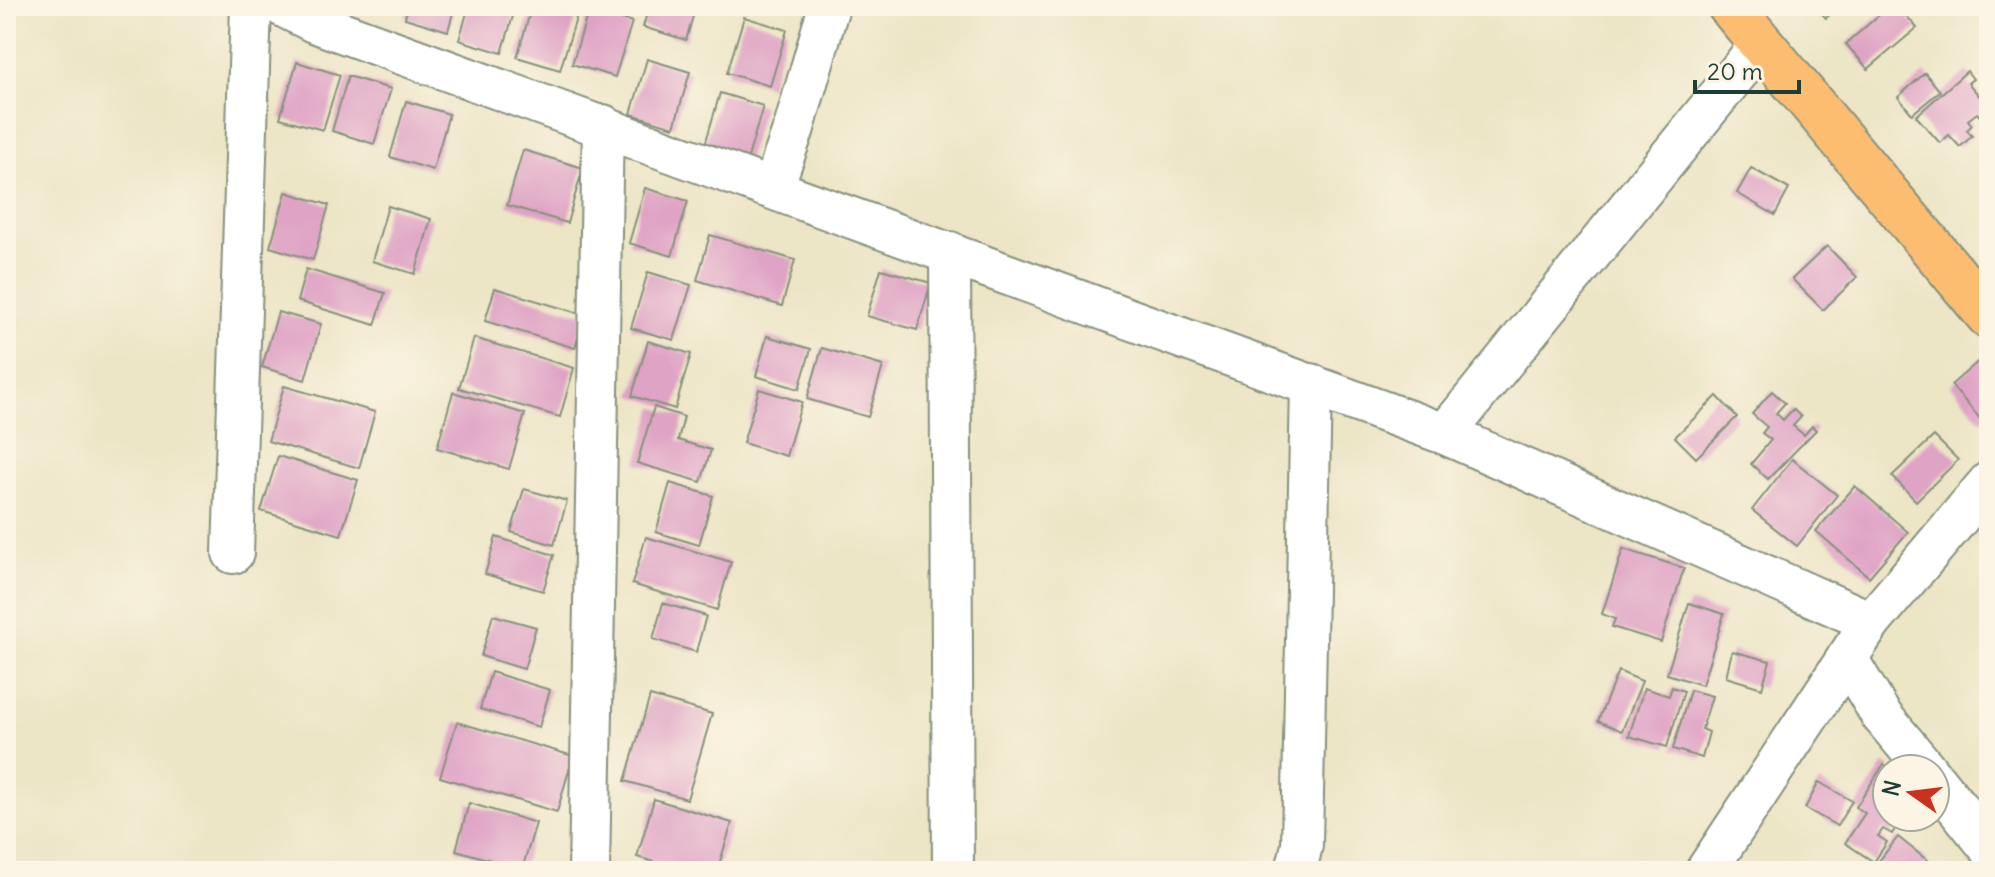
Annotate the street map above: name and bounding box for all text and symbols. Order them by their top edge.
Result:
scale bar [1695,44,1799,94]
text: 20 m [1707,56,1763,86]
north arrow [1871,753,1951,833]
text: N [1876,777,1907,799]

